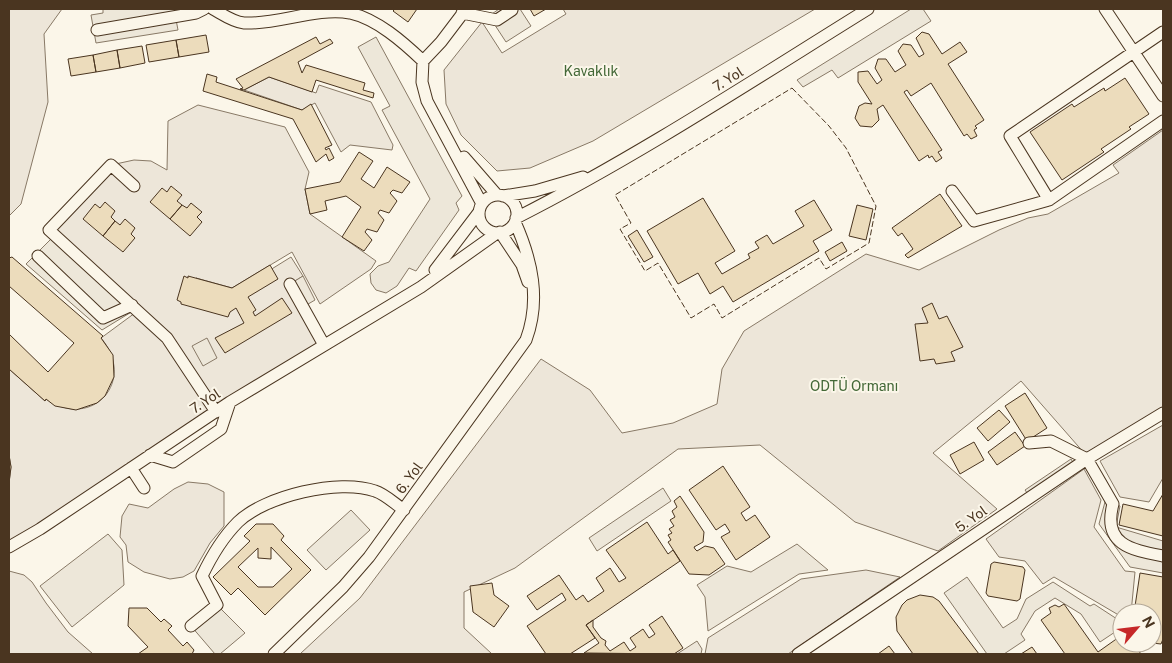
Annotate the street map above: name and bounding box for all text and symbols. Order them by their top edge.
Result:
park label: Kavaklık [564,63,619,79]
street label: 7. Yol [710,63,746,95]
park label: ODTÜ Ormanı [810,376,898,394]
street label: 7. Yol [187,385,223,417]
street label: 6. Yol [392,459,426,497]
street label: 5. Yol [952,502,990,536]
north arrow [1112,603,1162,653]
text: N [1139,613,1158,630]

